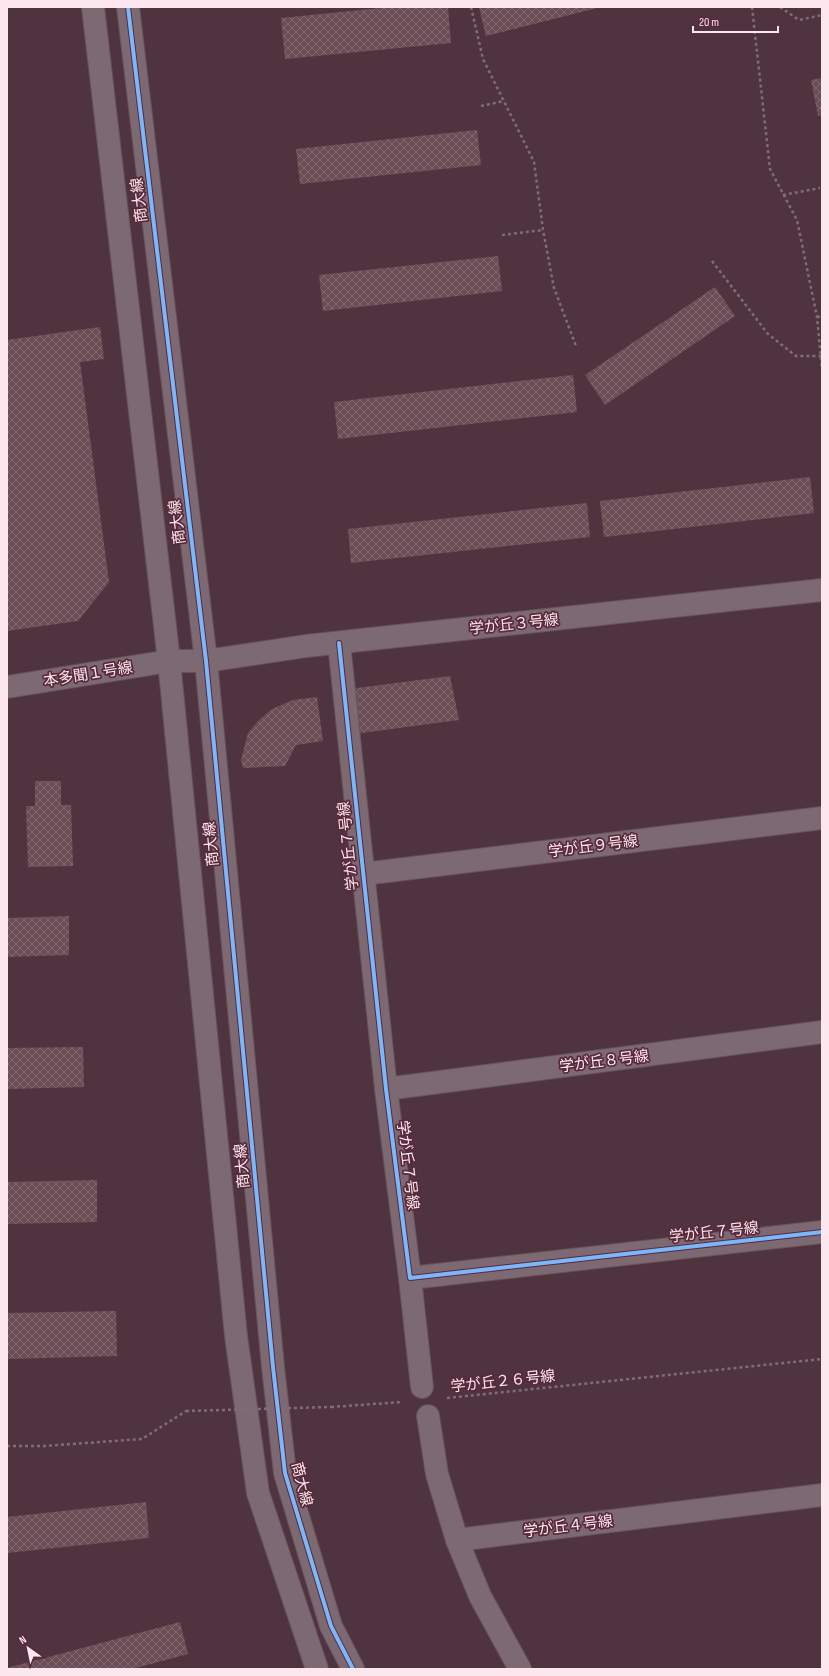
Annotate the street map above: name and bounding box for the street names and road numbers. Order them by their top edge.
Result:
street label: 商大線 [127,176,152,223]
street label: 商大線 [165,498,190,545]
street label: 学が丘３号線 [468,610,560,639]
street label: 本多聞１号線 [42,658,134,691]
street label: 学が丘７号線 [334,800,363,892]
street label: 商大線 [200,821,223,867]
street label: 学が丘９号線 [547,832,639,861]
street label: 学が丘８号線 [558,1047,650,1076]
street label: 学が丘７号線 [393,1119,422,1211]
street label: 商大線 [231,1143,254,1189]
street label: 学が丘７号線 [668,1218,760,1247]
street label: 学が丘２６号線 [450,1367,556,1396]
street label: 商大線 [287,1460,316,1508]
street label: 学が丘４号線 [522,1512,614,1541]

